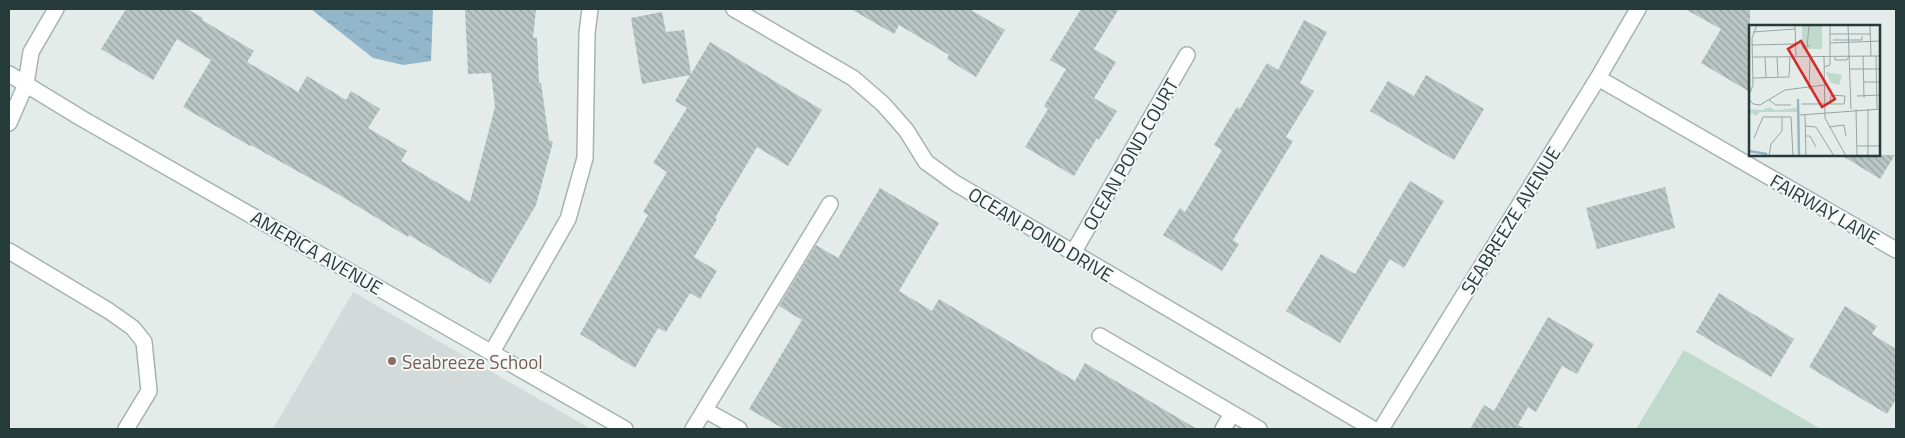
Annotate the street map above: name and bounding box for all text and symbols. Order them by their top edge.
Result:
inset map [1749,25,1880,156]
street label: OCEAN POND COURT [1075,73,1185,235]
street label: SEABREEZE AVENUE [1453,140,1567,300]
street label: FAIRWAY LANE [1765,166,1885,252]
street label: OCEAN POND DRIVE [963,179,1119,289]
street label: AMERICA AVENUE [246,202,388,302]
place label: Seabreeze School [402,347,543,376]
marker: Seabreeze School [386,355,398,367]

